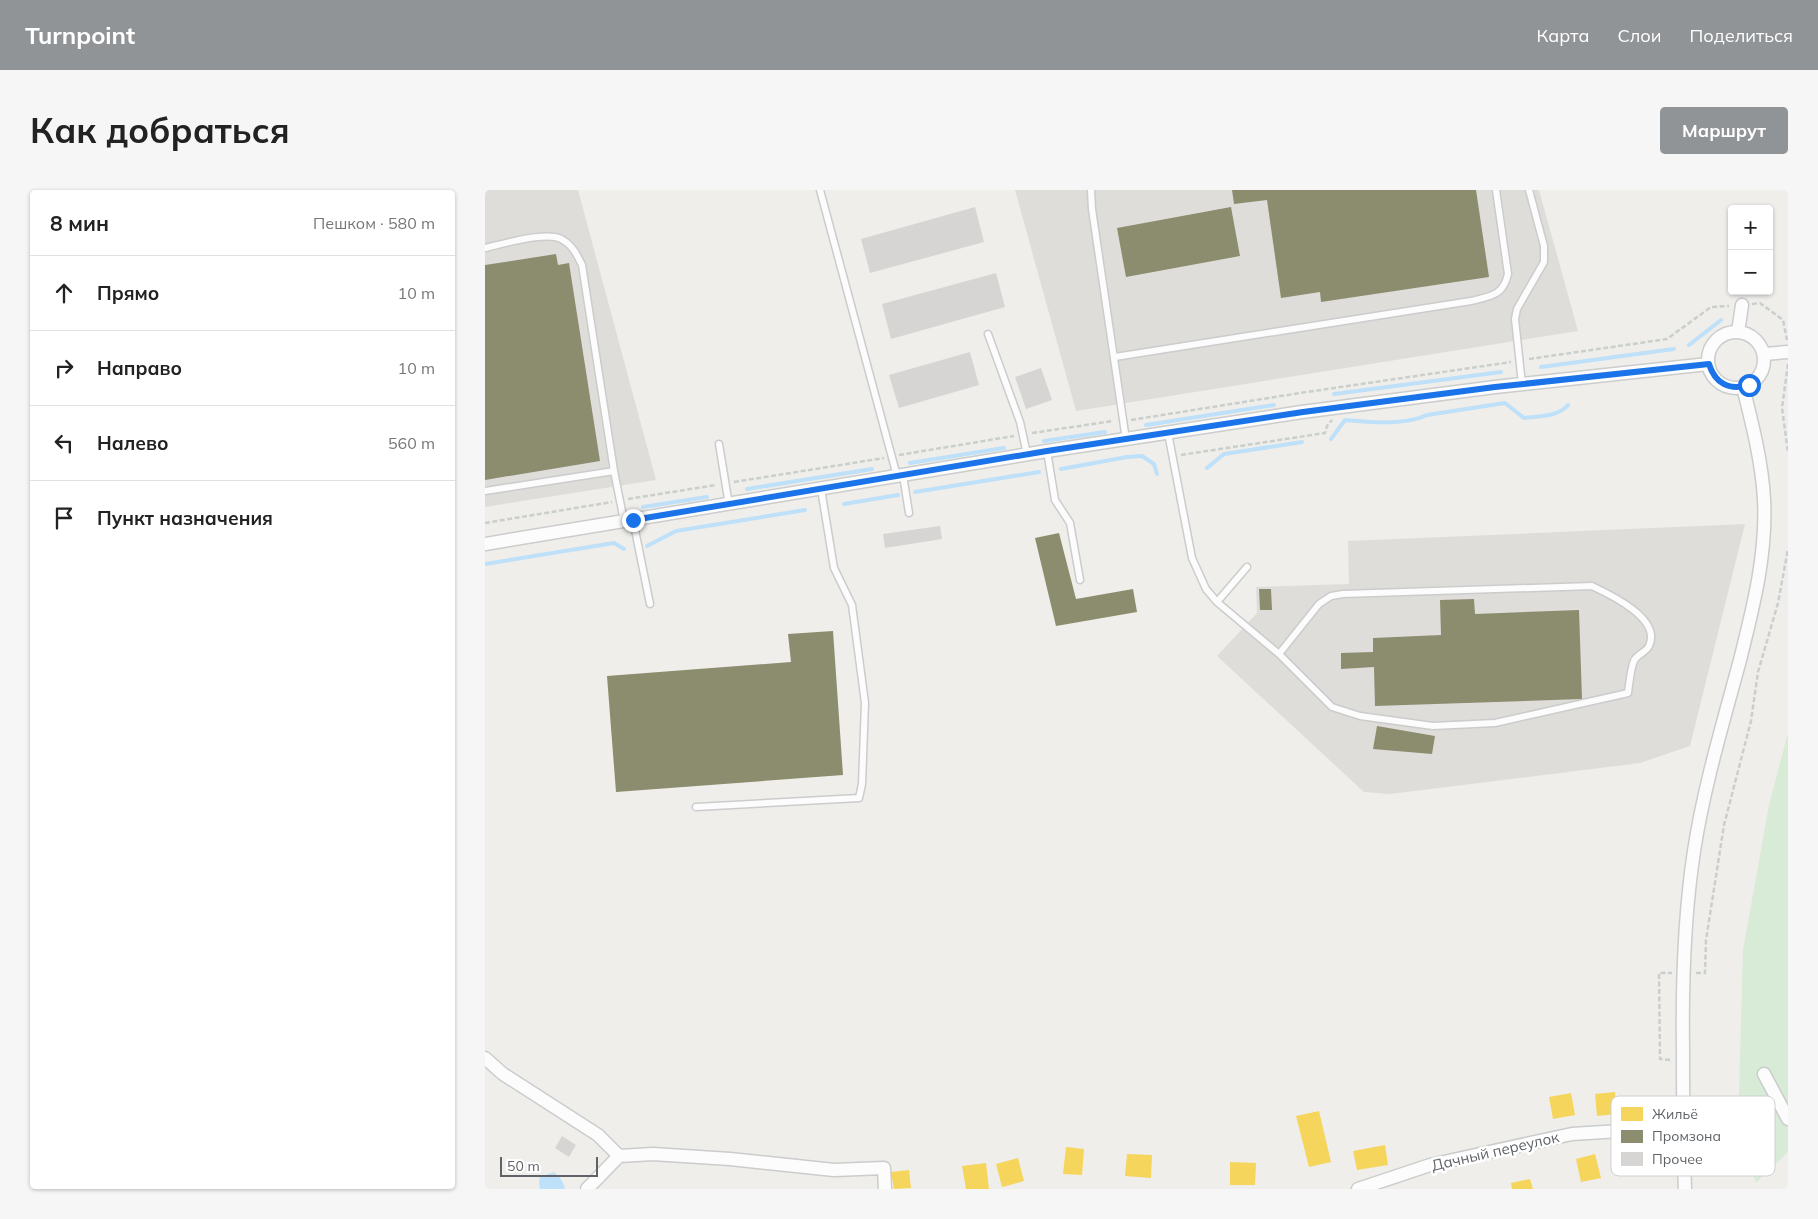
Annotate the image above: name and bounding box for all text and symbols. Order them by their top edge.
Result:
text: Turnpoint [25,20,135,50]
text: Карта [1537,24,1589,47]
text: Слои [1617,24,1662,47]
text: Поделиться [1690,24,1793,47]
button: Маршрут [1660,107,1788,154]
text: Как добраться [30,108,290,152]
map controls [1728,205,1773,295]
button: + [1728,205,1773,250]
text: 8 мин [50,210,109,236]
text: Пешком · 580 m [313,213,435,233]
button: − [1728,250,1773,295]
icon: ahead [50,279,78,307]
text: Прямо [97,281,159,305]
text: 10 m [398,283,435,303]
icon: right [50,354,78,382]
text: Направо [97,356,182,380]
text: 10 m [398,358,435,378]
route start [1738,374,1761,397]
icon: left [50,429,78,457]
text: Налево [97,431,169,455]
text: 560 m [388,433,435,453]
icon: arrive [50,504,78,532]
text: Пункт назначения [97,506,273,530]
route end [622,509,645,532]
legend [1611,1096,1775,1176]
text: Жильё [1652,1105,1698,1123]
street label: Дачный переулок [1429,1127,1562,1175]
text: Промзона [1652,1127,1721,1145]
text: Прочее [1652,1150,1703,1168]
scale bar [500,1154,597,1177]
text: 50 m [507,1157,540,1175]

